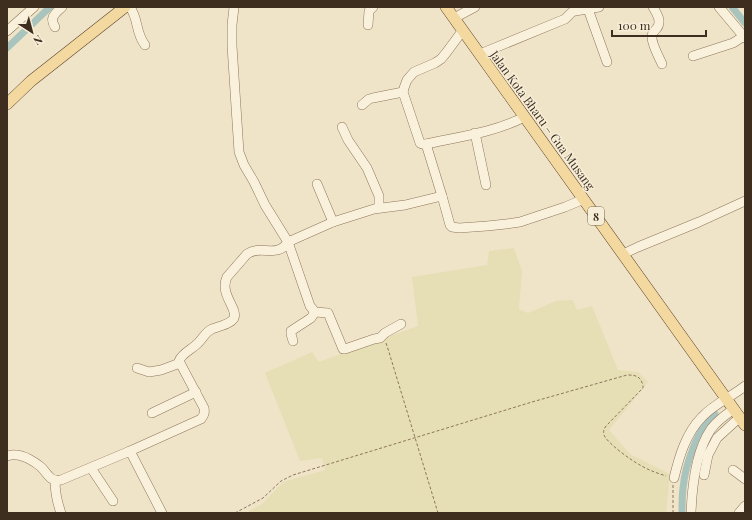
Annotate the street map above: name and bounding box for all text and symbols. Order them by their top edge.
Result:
north arrow [12,12,52,52]
scale bar [612,12,706,38]
text: 100 m [618,17,651,33]
text: N [31,32,46,49]
street label: Jalan Kota Bharu – Gua Musang [486,46,599,193]
road number: 8 [588,207,604,225]

